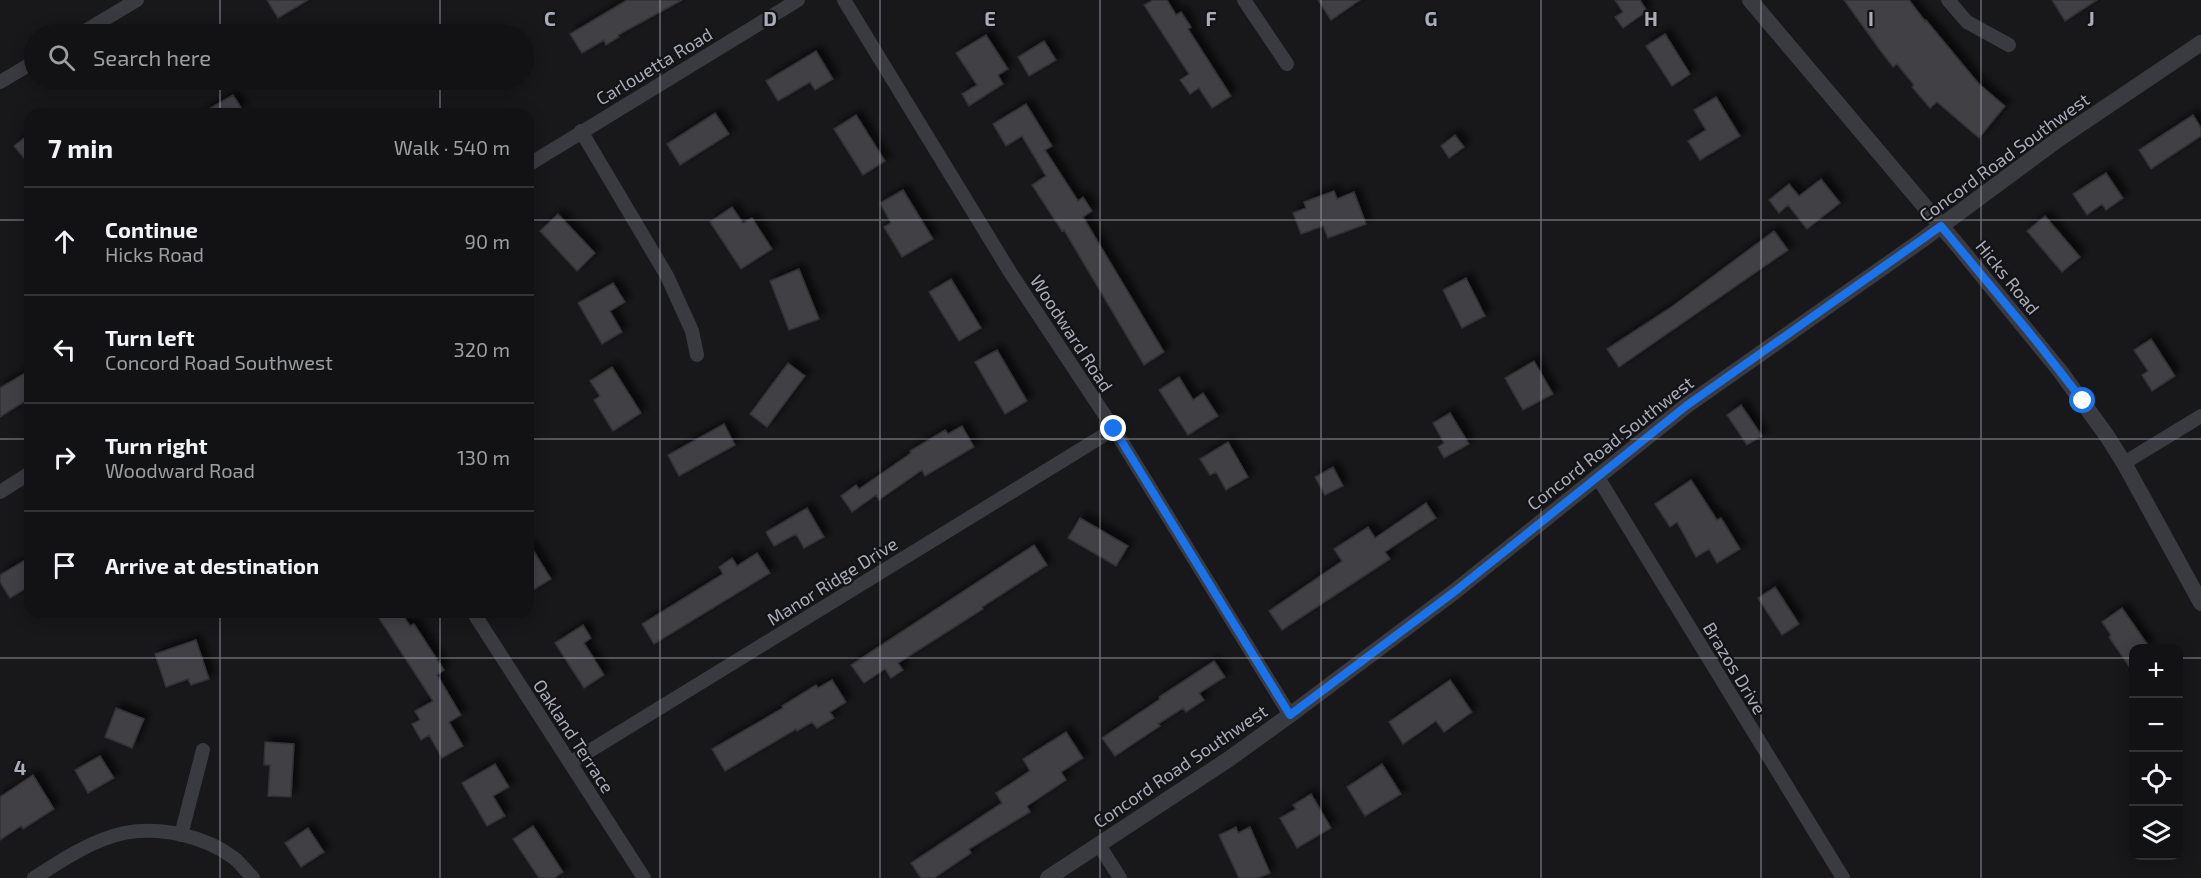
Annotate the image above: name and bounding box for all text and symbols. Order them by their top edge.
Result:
text: C [544,6,556,30]
text: D [763,6,777,30]
text: E [984,6,996,30]
text: F [1205,6,1217,30]
text: G [1425,6,1437,30]
text: H [1644,6,1658,30]
text: I [1868,6,1874,30]
text: J [2087,6,2095,30]
street label: Carlouetta Road [592,23,716,109]
search box [24,24,534,90]
icon: search [45,41,78,74]
text: Search here [93,44,211,70]
street label: Concord Road Southwest [1915,88,2093,226]
text: 7 min [48,132,113,163]
text: Walk · 540 m [394,135,510,159]
text: Continue [105,216,198,242]
icon: ahead [48,225,81,258]
text: 90 m [465,229,510,253]
street label: Hicks Road [1971,235,2045,319]
text: Hicks Road [105,242,204,266]
street label: Woodward Road [1026,270,1118,396]
text: Turn left [105,324,194,350]
icon: left [48,333,81,366]
text: 320 m [454,337,510,361]
text: Concord Road Southwest [105,350,333,374]
street label: Concord Road Southwest [1522,371,1698,515]
route start [2069,387,2095,413]
route end [1100,415,1126,441]
text: Turn right [105,432,207,458]
icon: right [48,441,81,474]
text: 130 m [457,445,510,469]
text: Woodward Road [105,458,255,482]
street label: Manor Ridge Drive [763,532,901,630]
icon: arrive [48,549,81,582]
text: Arrive at destination [105,552,319,578]
street label: Brazos Drive [1699,618,1771,718]
map controls [2129,644,2183,860]
button: + [2129,644,2183,698]
street label: Oakland Terrace [529,675,619,797]
button: − [2129,698,2183,752]
street label: Concord Road Southwest [1089,699,1271,832]
button: locate [2129,752,2183,806]
text: 4 [14,755,27,779]
button: layers [2129,806,2183,860]

